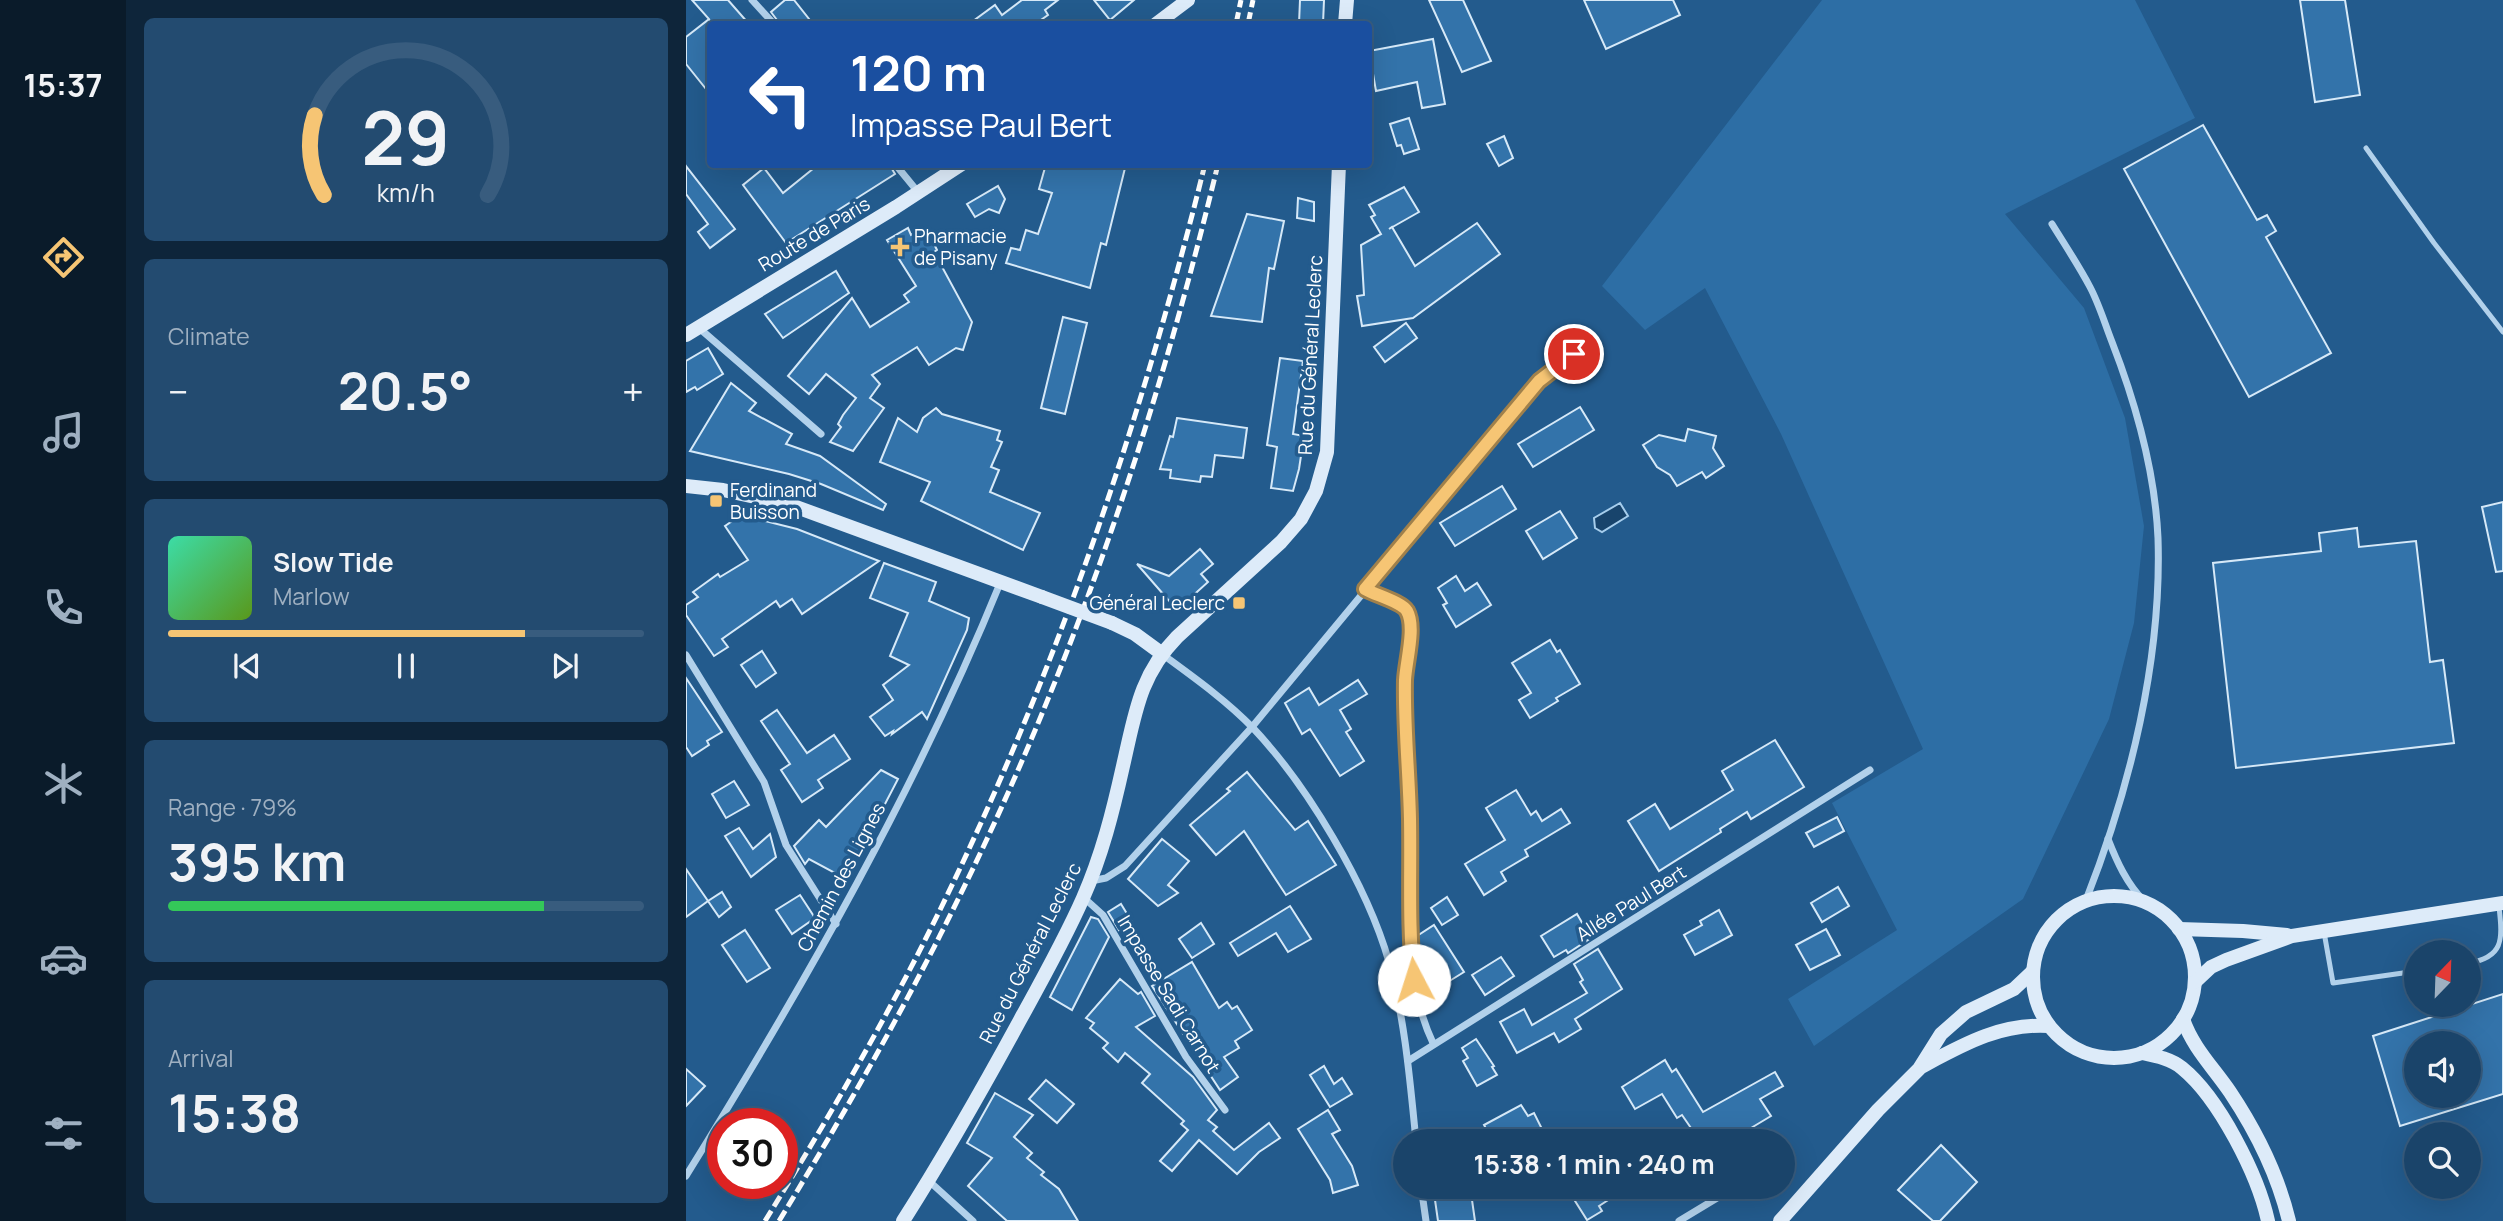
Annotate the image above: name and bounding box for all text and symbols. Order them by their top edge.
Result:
text: 120 m [850,39,987,106]
icon: left [735,49,826,140]
text: 15:37 [23,63,103,107]
text: 29 [362,88,450,188]
text: Impasse Paul Bert [850,103,1112,147]
text: km/h [377,175,435,210]
street label: Route de Paris [753,190,875,278]
place label: Pharmacie de Pisany [914,223,1007,271]
icon: directions [39,233,88,282]
marker: Pharmacie de Pisany [892,239,908,255]
street label: Rue du Général Leclerc [1292,254,1328,456]
text: Climate [168,320,250,352]
pin [1544,324,1604,384]
icon: arrive [1555,335,1593,373]
text: 20.5° [338,355,473,426]
text: − [168,365,189,417]
text: + [622,365,644,417]
icon: music [39,408,88,457]
place label: Ferdinand Buisson [730,477,817,525]
marker: Ferdinand Buisson [708,493,724,509]
text: Slow Tide [273,544,394,580]
text: Marlow [273,580,350,612]
icon: phone [39,583,88,632]
place label: Général Leclerc [1089,590,1225,616]
marker: Général Leclerc [1231,595,1247,611]
icon: previous [228,647,266,685]
icon: pause [387,647,425,685]
icon: next [546,647,584,685]
icon: climate [39,759,88,808]
text: Range · 79% [168,791,297,823]
street label: Chemin des Lignes [791,798,891,956]
text: 395 km [168,826,346,897]
street label: Rue du Général Leclerc [973,858,1087,1048]
street label: Allée Paul Bert [1571,859,1691,947]
street label: Impasse Sadi Carnot [1111,910,1227,1078]
icon: car [39,934,88,983]
north arrow [2404,940,2482,1017]
map controls [2404,940,2481,1199]
position arrow [1377,943,1451,1017]
button: sound [2404,1031,2481,1108]
text: Arrival [168,1042,234,1074]
text: 15:38 [168,1077,301,1148]
speed limit sign: 30 [707,1108,798,1199]
icon: filters [39,1109,88,1158]
button: search [2404,1122,2481,1199]
text: 15:38 · 1 min · 240 m [1473,1146,1715,1182]

